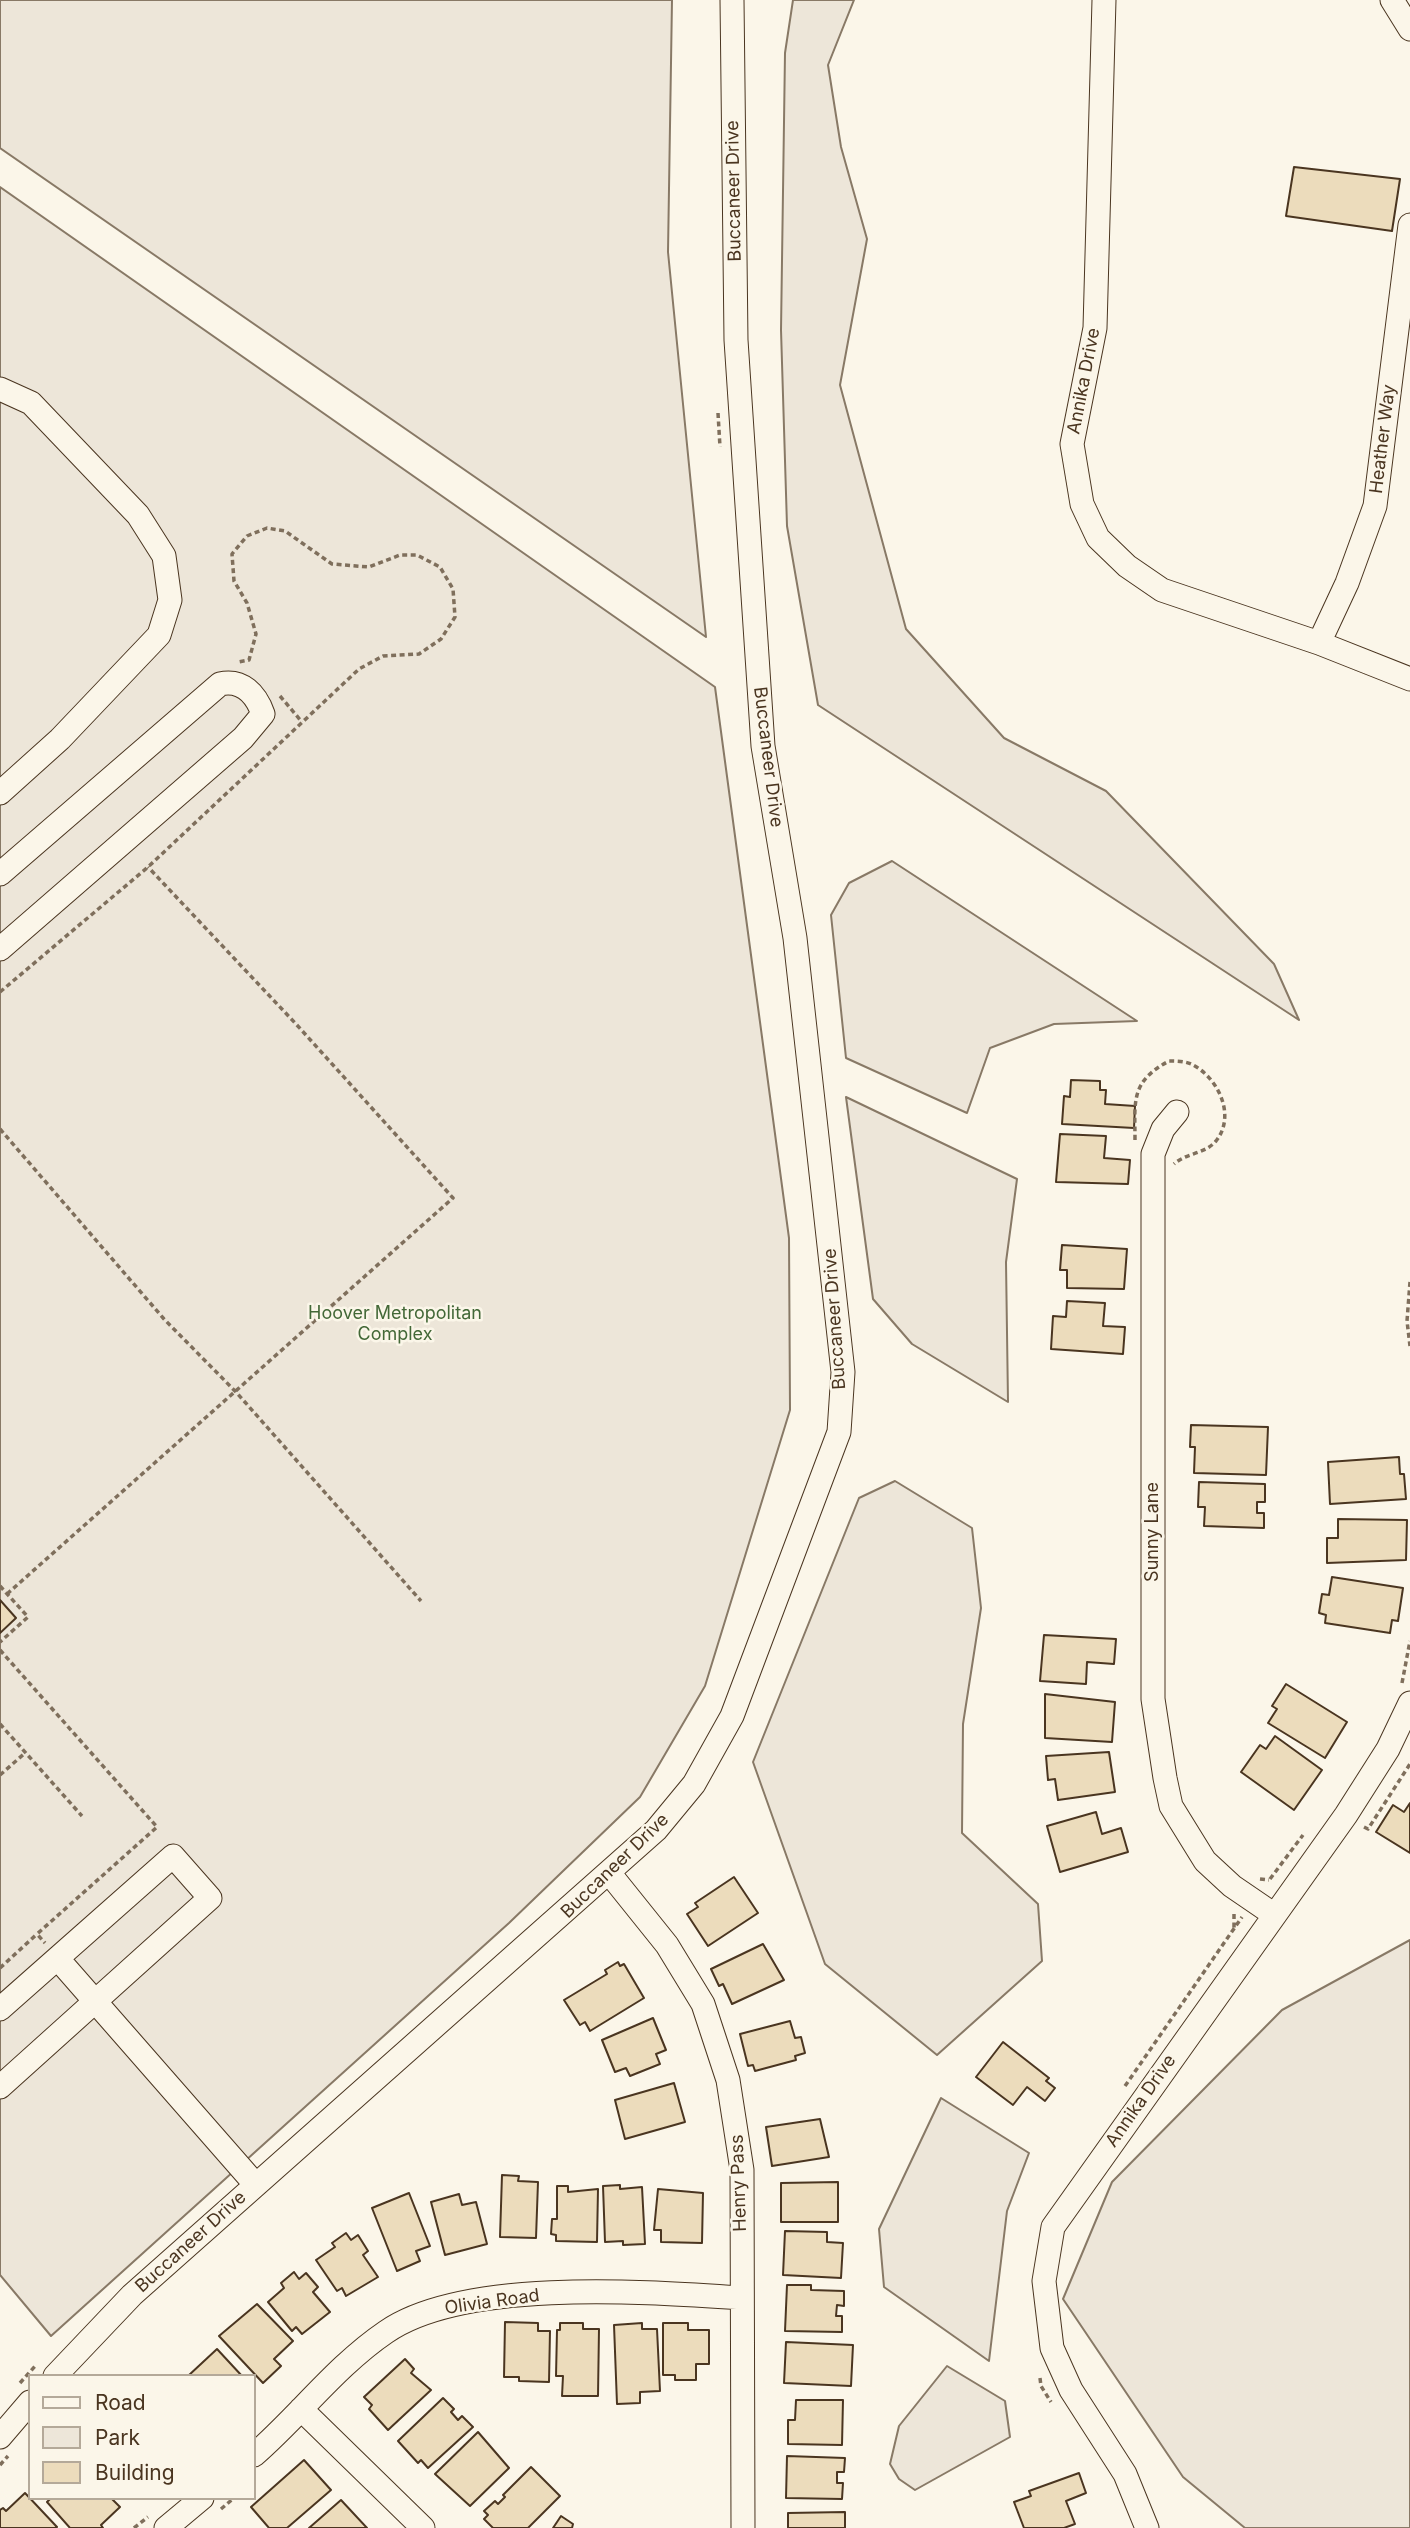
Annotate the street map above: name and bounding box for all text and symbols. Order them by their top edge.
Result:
street label: Buccaneer Drive [722,120,746,262]
street label: Annika Drive [1063,326,1105,436]
street label: Heather Way [1366,383,1400,495]
street label: Buccaneer Drive [749,686,787,828]
street label: Buccaneer Drive [819,1248,851,1390]
park label: Hoover Metropolitan Complex [308,1303,482,1346]
street label: Sunny Lane [1142,1482,1164,1582]
street label: Buccaneer Drive [557,1809,673,1923]
street label: Annika Drive [1101,2051,1181,2151]
street label: Henry Pass [727,2134,751,2232]
street label: Buccaneer Drive [131,2187,251,2297]
street label: Olivia Road [443,2285,541,2319]
legend [28,2374,256,2500]
text: Road [95,2390,146,2415]
text: Park [95,2425,140,2450]
text: Building [95,2460,175,2485]

